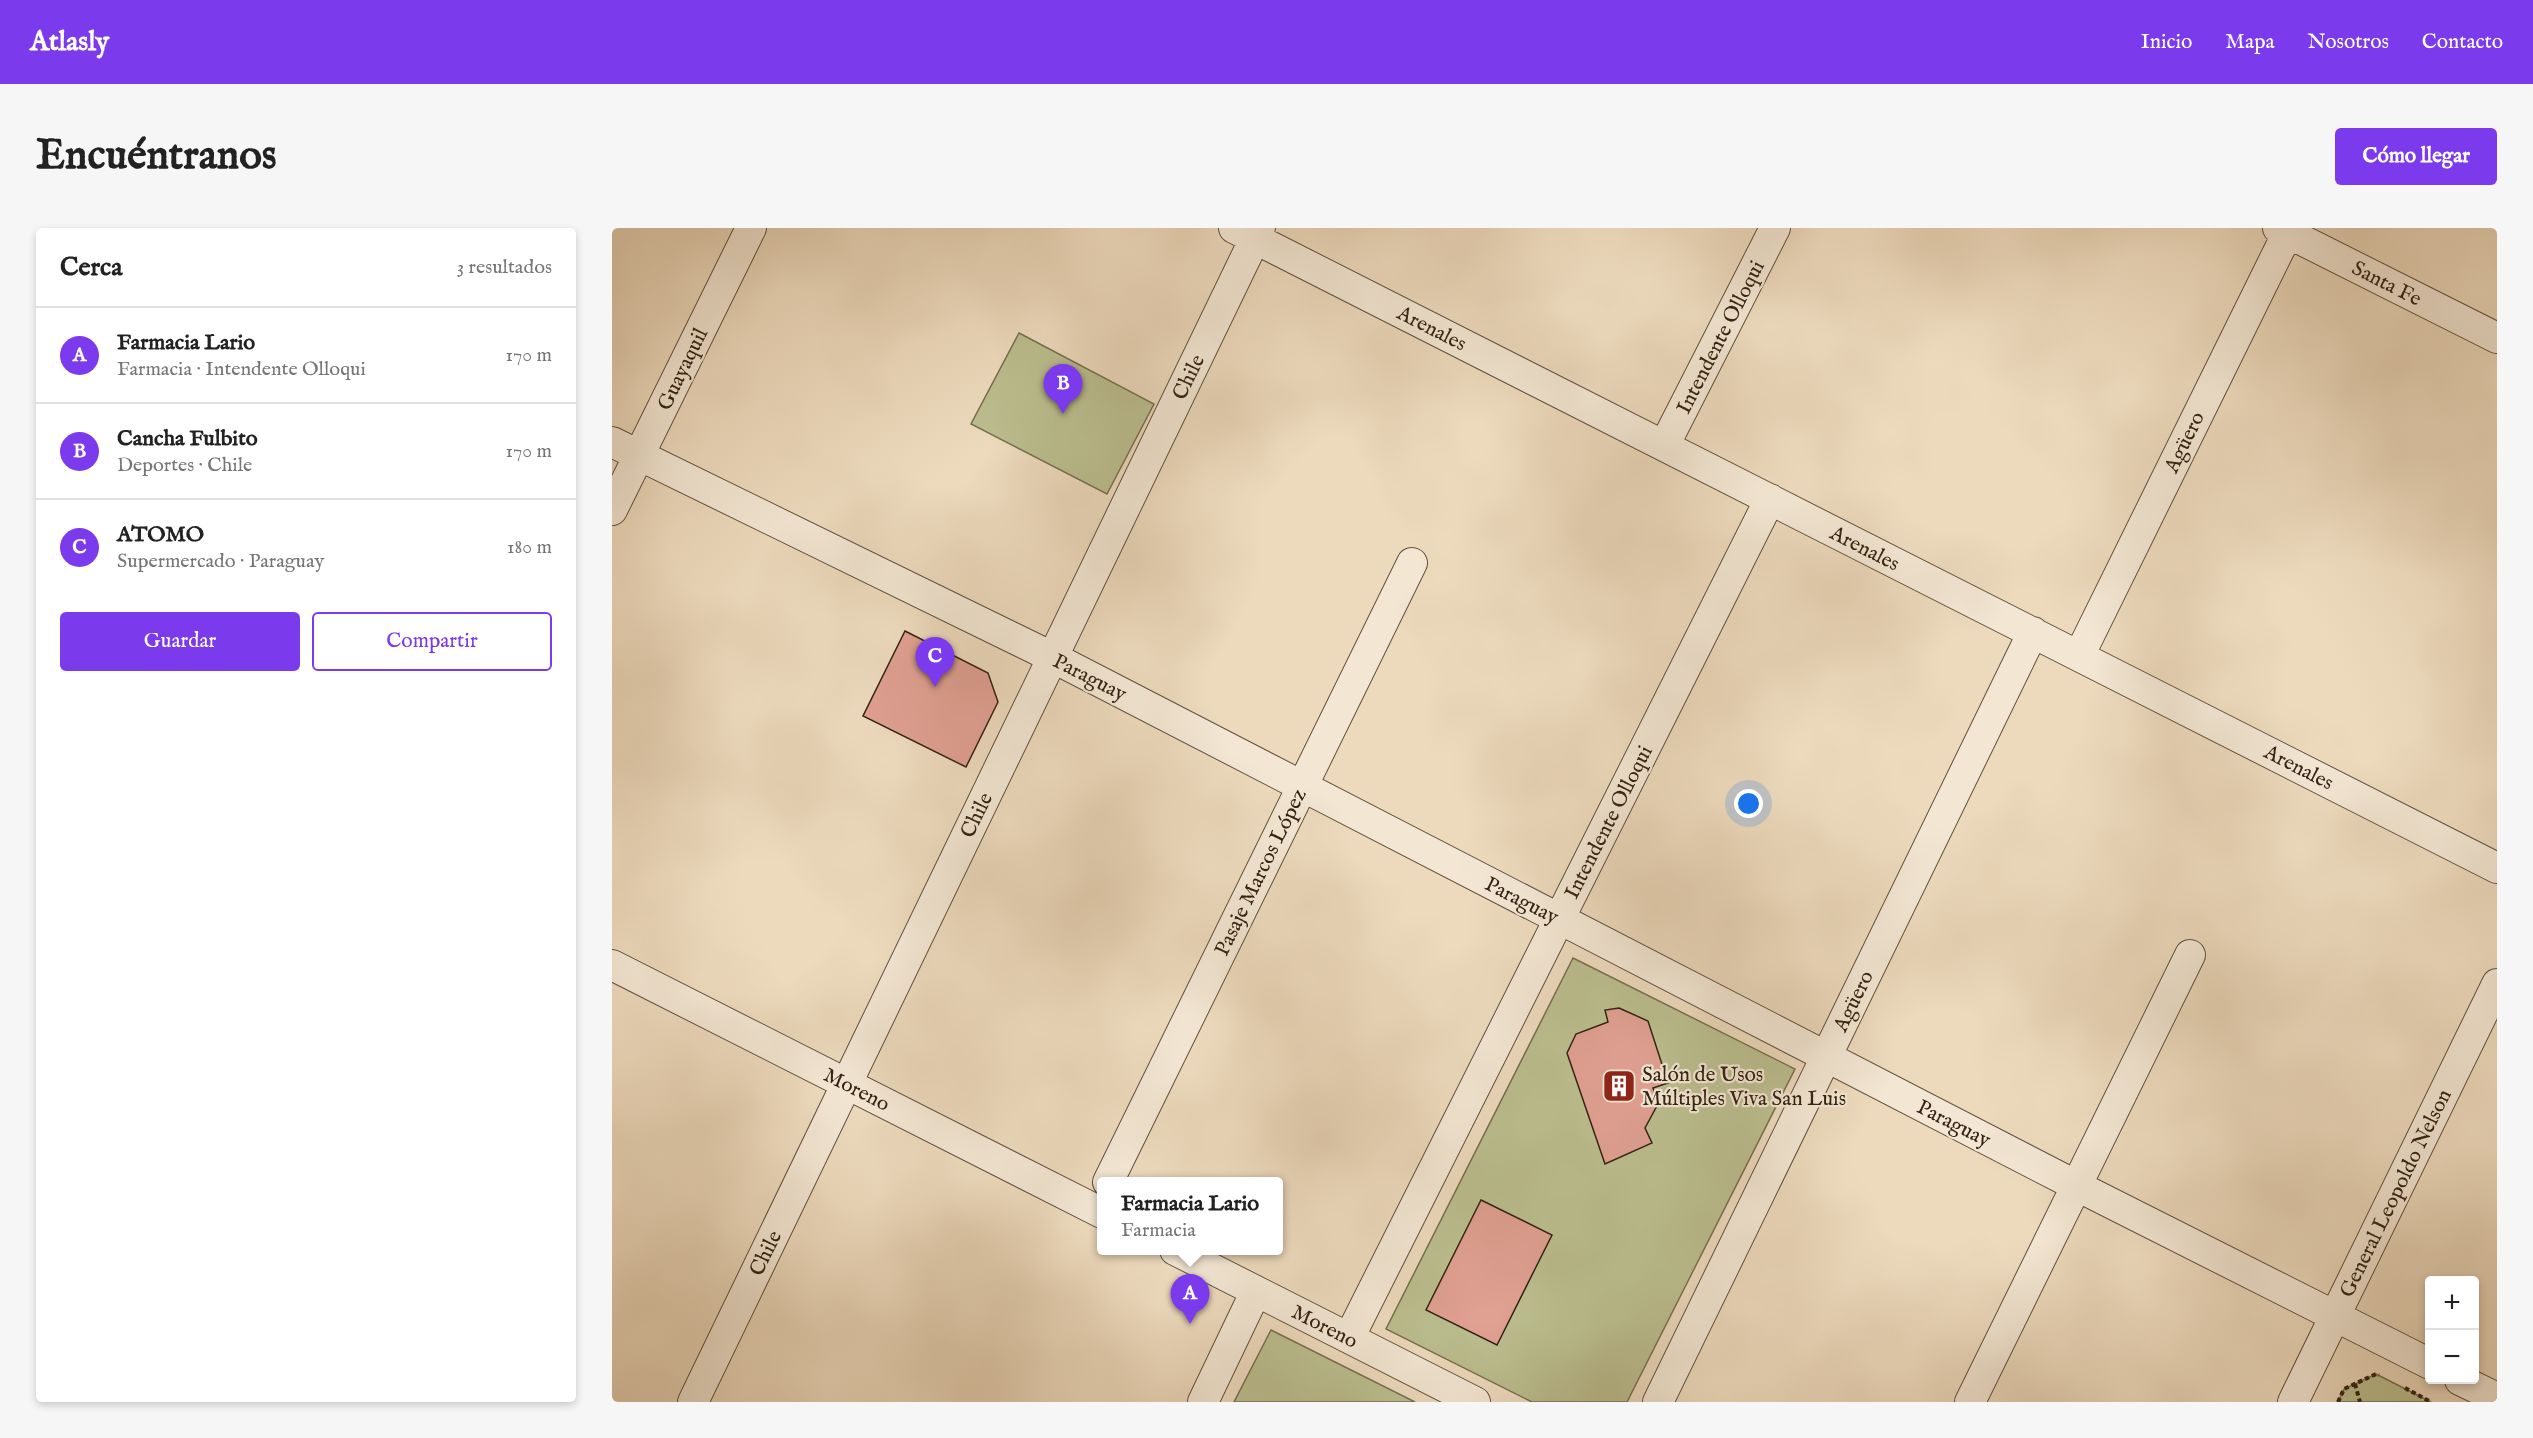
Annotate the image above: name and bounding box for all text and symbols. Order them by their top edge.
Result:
text: Atlasly [30,25,109,60]
text: Inicio [2141,29,2192,56]
text: Mapa [2225,29,2275,56]
text: Nosotros [2308,29,2389,56]
text: Contacto [2422,29,2503,56]
button: Cómo llegar [2335,128,2497,185]
text: Encuéntranos [36,130,277,183]
text: Cerca [60,251,122,284]
text: 3 resultados [457,255,552,280]
street label: Santa Fe [2347,255,2426,313]
street label: Intendente Olloqui [1671,256,1772,419]
street label: Arenales [1391,300,1471,358]
street label: Guayaquil [652,324,715,415]
text: Farmacia Lario [117,329,255,357]
text: A [73,343,86,368]
text: 170 m [506,343,552,368]
street label: Chile [1167,350,1212,405]
text: Farmacia · Intendente Olloqui [117,357,366,382]
pin: B [1044,364,1082,414]
street label: Agüero [2158,407,2212,479]
text: Cancha Fulbito [117,425,258,453]
text: B [73,439,86,464]
text: 170 m [506,439,552,464]
text: Deportes · Chile [117,453,252,478]
street label: Arenales [1824,520,1904,578]
text: ATOMO [117,521,204,549]
text: C [72,535,87,560]
text: 180 m [507,535,552,560]
text: Supermercado · Paraguay [117,549,324,574]
button: Guardar [60,612,300,671]
button: Compartir [312,612,552,671]
pin: C [916,638,954,687]
street label: Paraguay [1048,648,1131,709]
street label: Arenales [2258,739,2338,797]
street label: Intendente Olloqui [1559,741,1660,904]
street label: Pasaje Marcos López [1209,784,1314,961]
street label: Chile [955,788,1000,843]
your location [1734,789,1763,818]
street label: Paraguay [1480,871,1563,932]
street label: Agüero [1827,966,1881,1038]
street label: Moreno [819,1062,894,1118]
place label: Salón de Usos Múltiples Viva San Luis [1642,1062,1846,1113]
building icon: Salón de Usos Múltiples Viva San Luis [1601,1068,1637,1104]
street label: General Leopoldo Nelson [2334,1085,2459,1302]
street label: Paraguay [1912,1094,1995,1155]
popup [1097,1177,1283,1255]
text: Farmacia Lario [1121,1190,1259,1218]
text: Farmacia [1121,1218,1196,1243]
street label: Chile [744,1226,789,1281]
pin: A [1170,1274,1210,1324]
map controls [2425,1276,2479,1384]
button: + [2425,1276,2479,1330]
street label: Moreno [1287,1299,1362,1355]
button: − [2425,1330,2479,1384]

